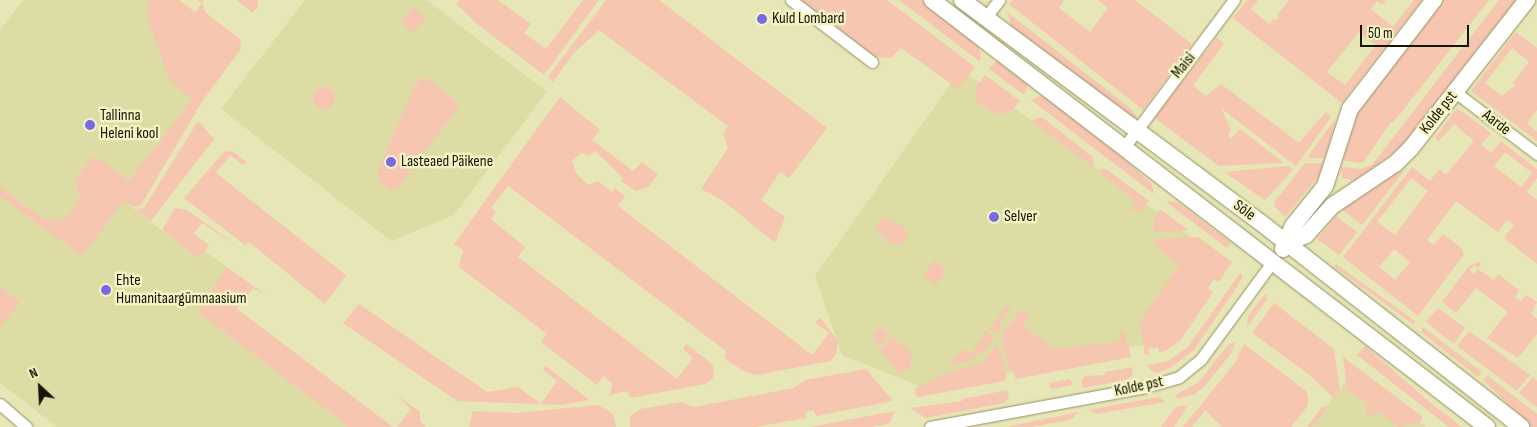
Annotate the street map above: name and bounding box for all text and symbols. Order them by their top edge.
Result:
place label: Kuld Lombard [772,9,844,29]
marker: Kuld Lombard [756,13,768,25]
scale bar [1362,15,1471,47]
text: 50 m [1368,24,1393,43]
street label: Maisi [1168,49,1200,83]
street label: Kolde pst [1416,88,1462,138]
place label: Tallinna Heleni kool [100,106,158,144]
street label: Aarde [1478,106,1514,140]
marker: Tallinna Heleni kool [84,119,96,131]
place label: Lasteaed Päikene [401,152,493,172]
marker: Lasteaed Päikene [385,156,397,168]
street label: Sõle [1229,197,1259,225]
place label: Selver [1004,207,1037,227]
marker: Selver [988,211,1000,223]
place label: Ehte Humanitaargümnaasium [116,271,247,309]
marker: Ehte Humanitaargümnaasium [100,284,112,296]
north arrow [15,362,65,412]
text: N [26,364,40,382]
street label: Kolde pst [1113,372,1165,402]

